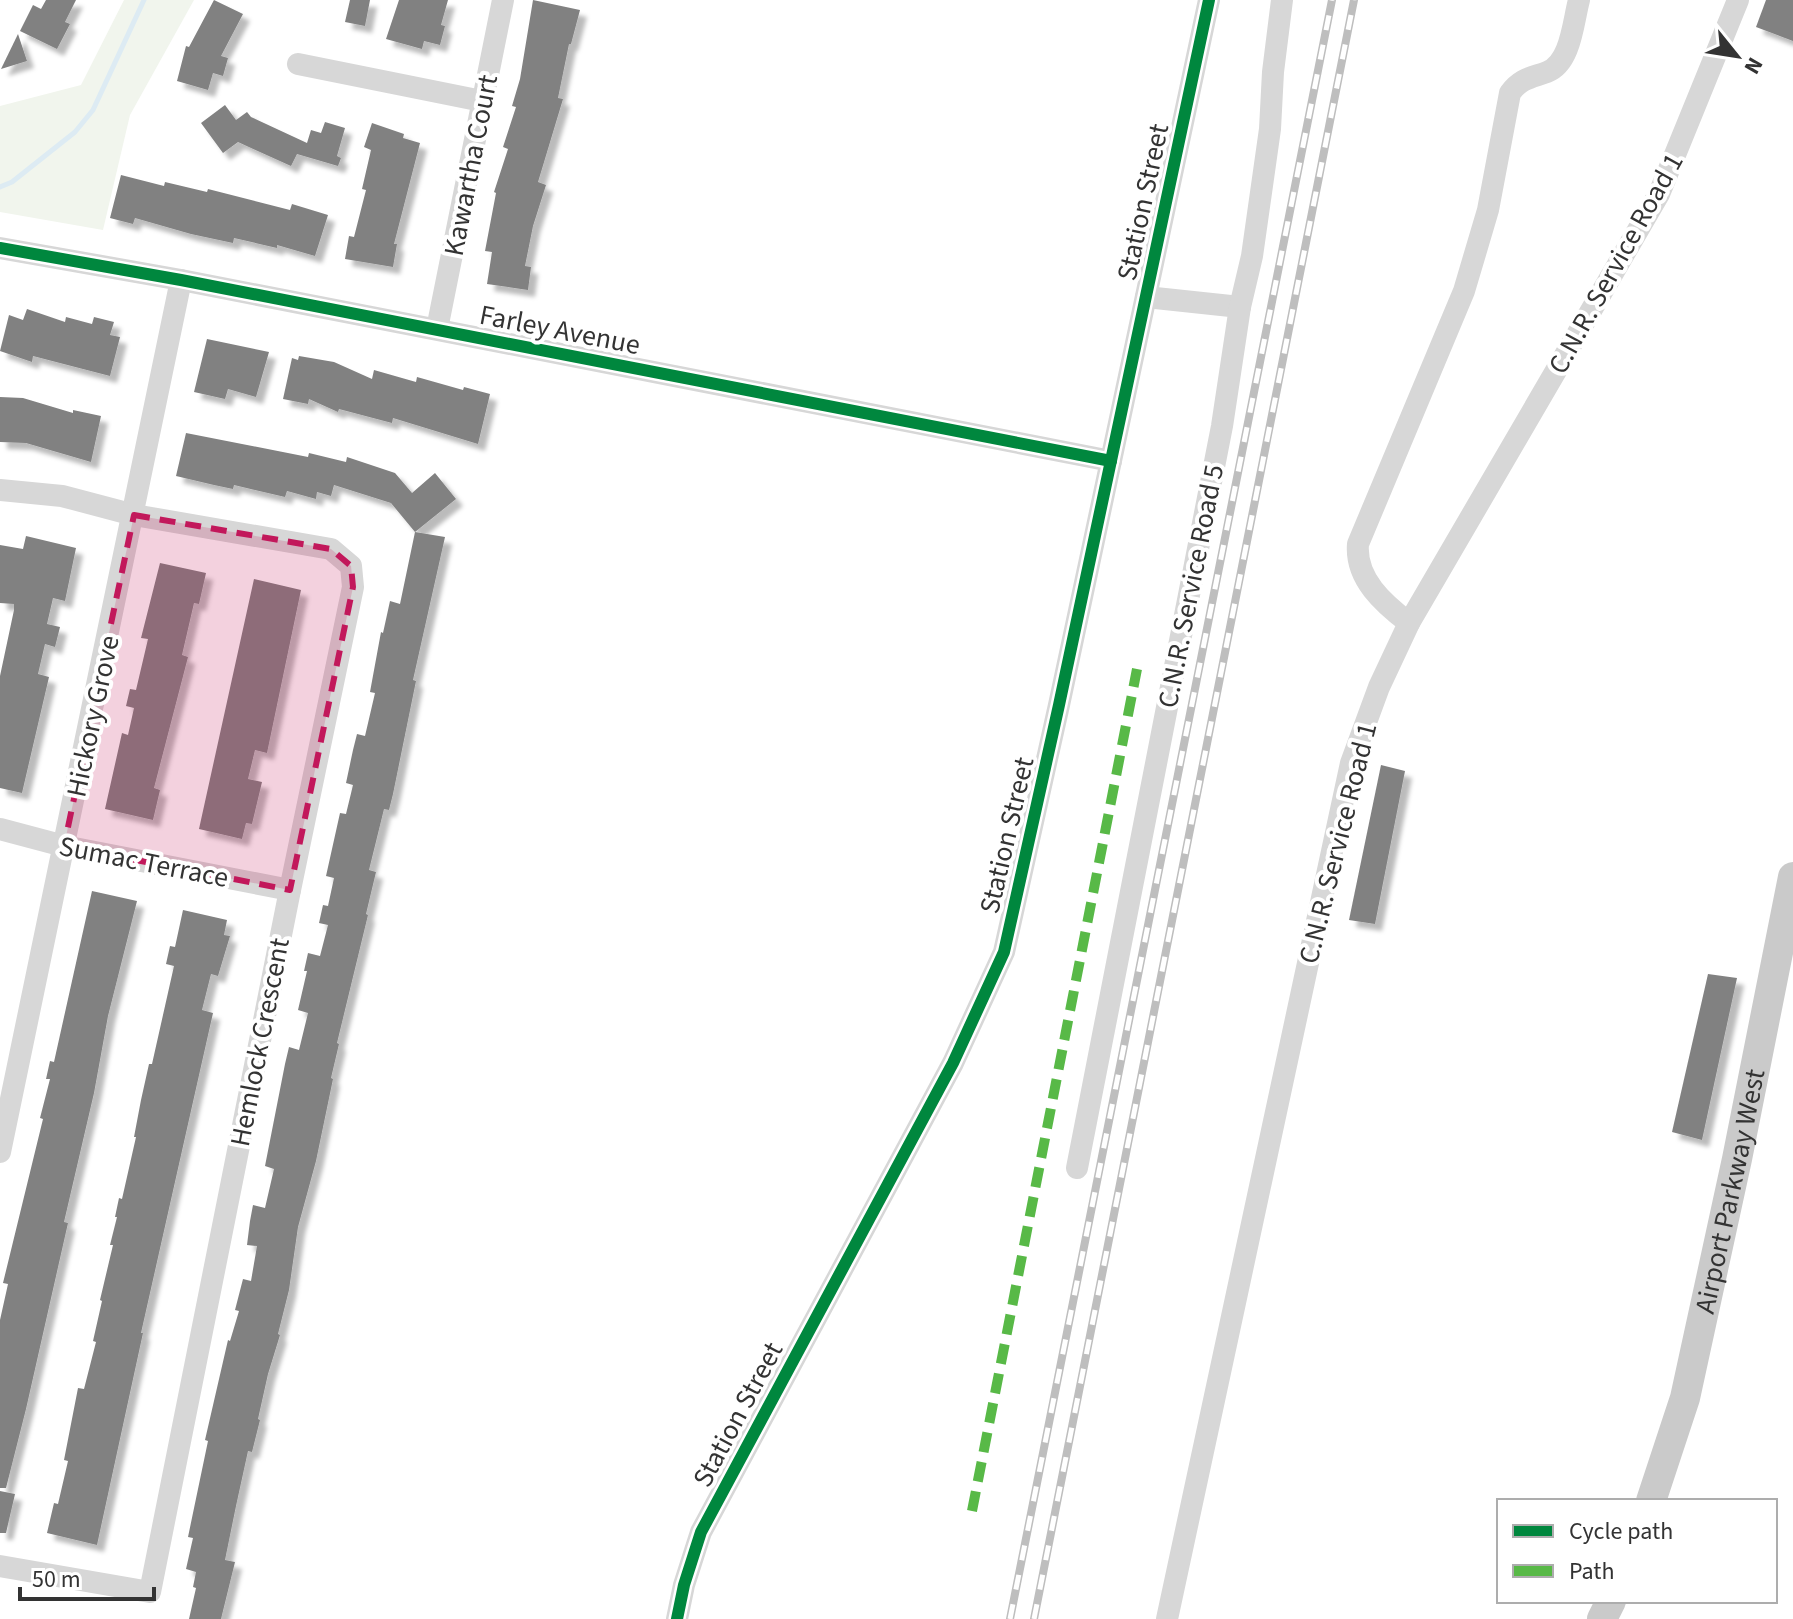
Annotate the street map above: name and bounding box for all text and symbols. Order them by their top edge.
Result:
north arrow [1697,16,1777,96]
text: N [1736,51,1771,80]
street label: Kawartha Court [434,71,508,259]
street label: Station Street [1107,120,1179,284]
street label: C.N.R. Service Road 1 [1538,146,1693,381]
street label: Farley Avenue [476,295,644,365]
street label: C.N.R. Service Road 5 [1148,461,1234,711]
street label: Hickory Grove [56,632,130,801]
street label: C.N.R. Service Road 1 [1289,719,1387,968]
street label: Station Street [970,753,1045,917]
street label: Sumac Terrace [56,826,232,898]
street label: Hemlock Crescent [220,934,300,1150]
street label: Airport Parkway West [1685,1065,1776,1317]
street label: Station Street [683,1334,793,1494]
legend [1497,1499,1777,1603]
text: Cycle path [1569,1514,1673,1549]
scale bar [20,1551,154,1601]
text: Path [1569,1554,1615,1589]
text: 50 m [32,1562,81,1597]

